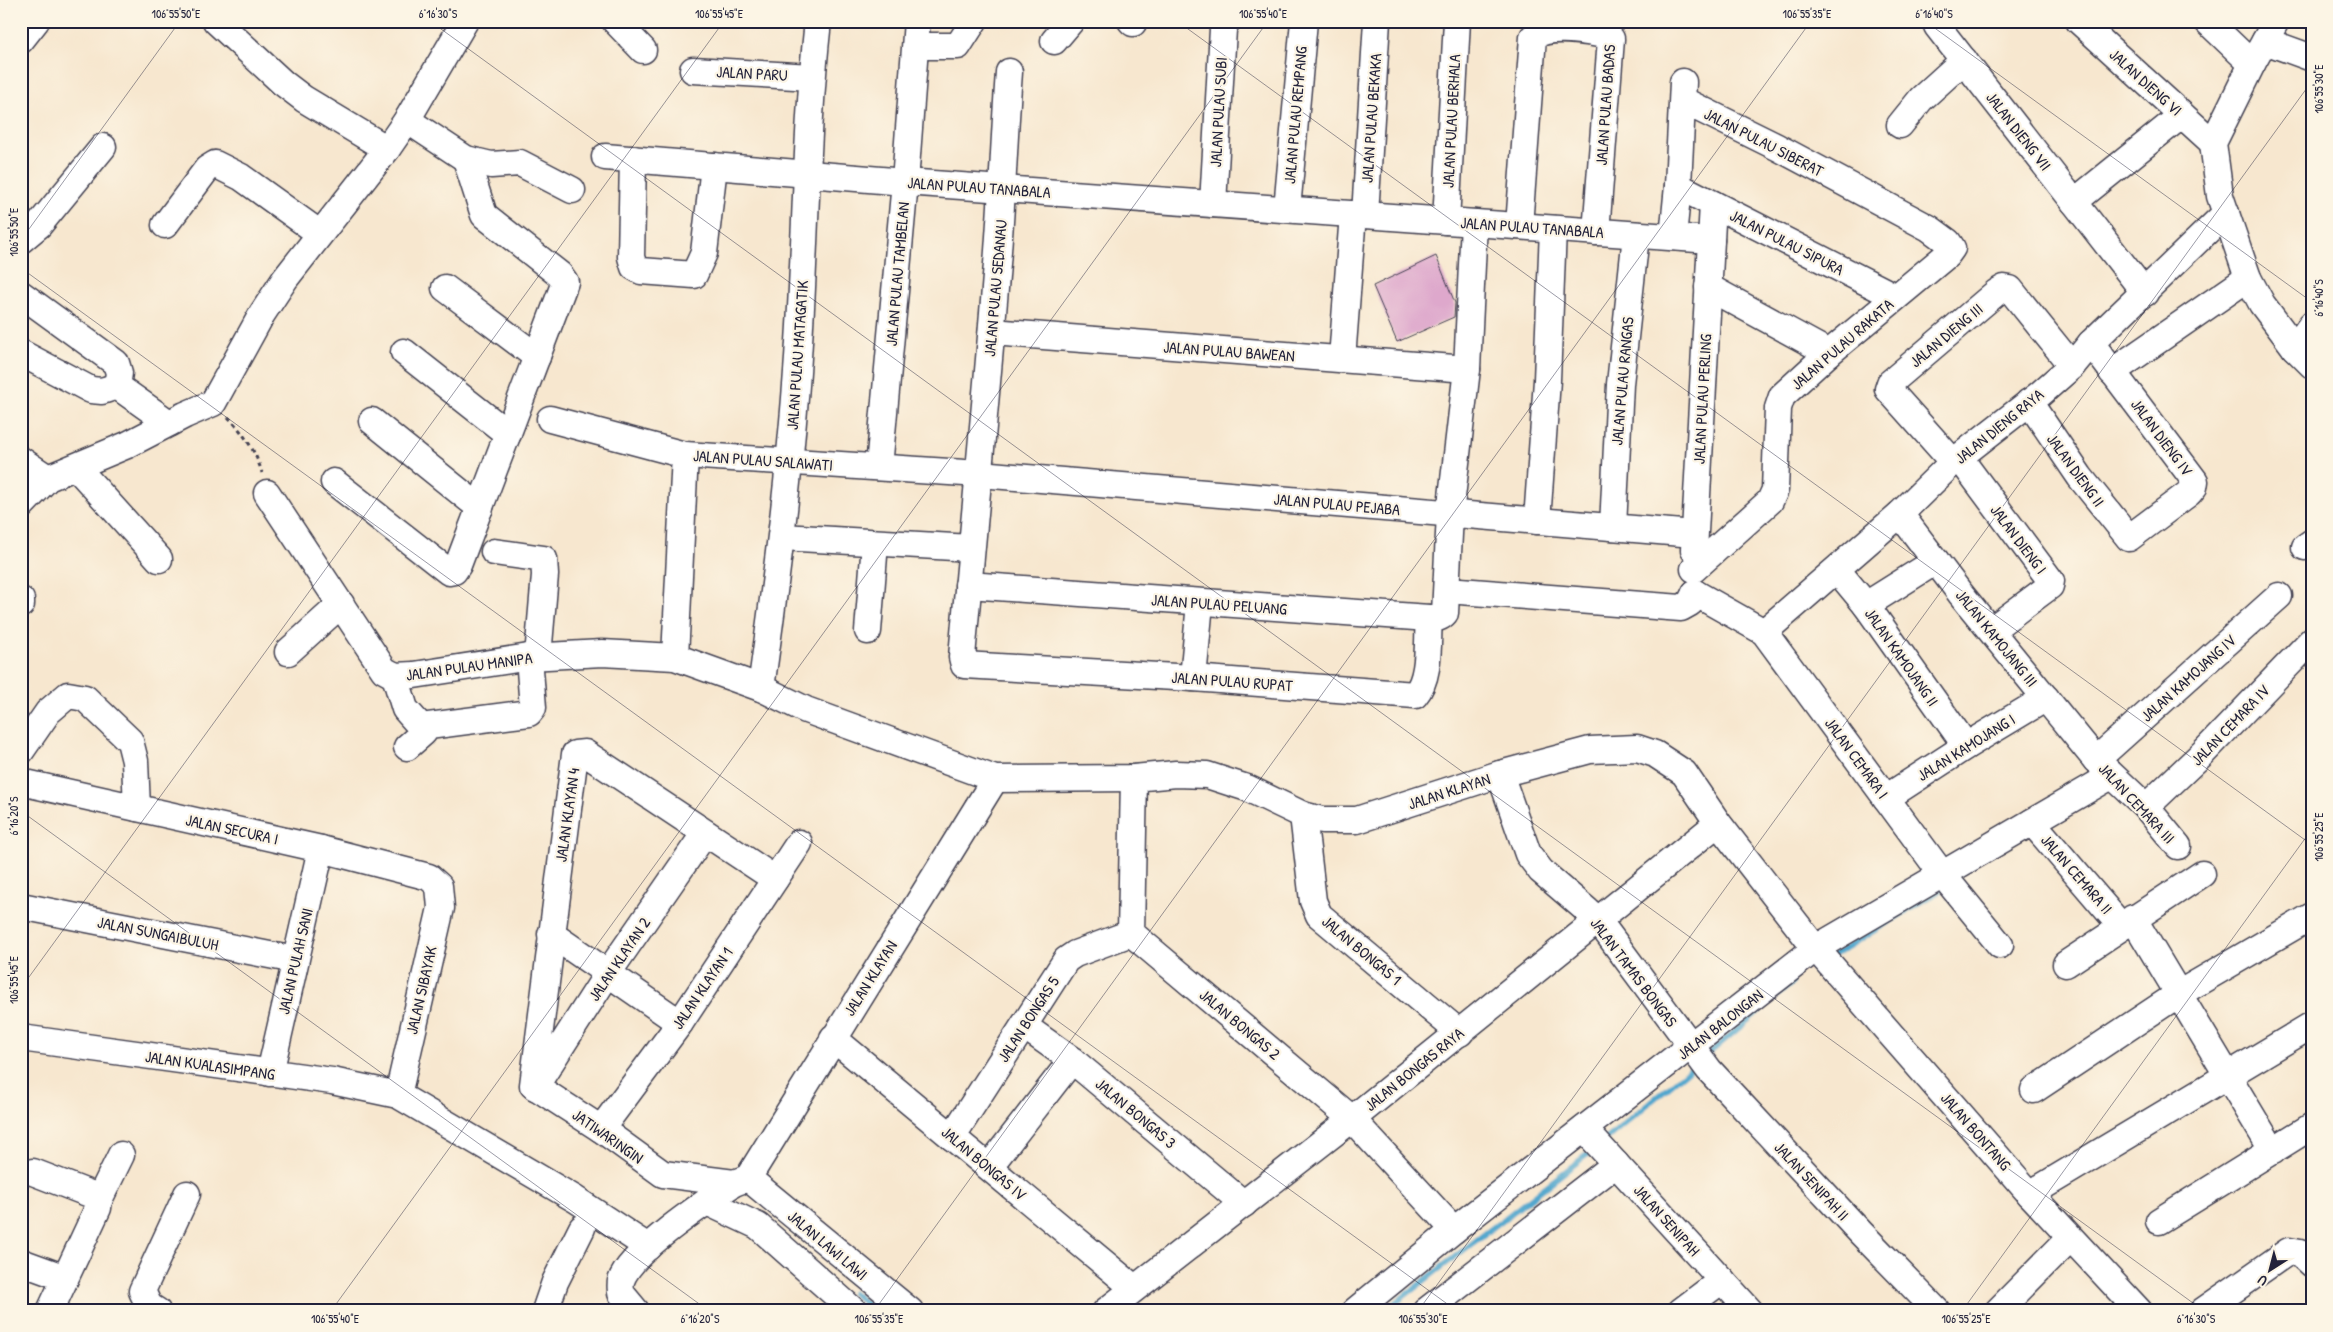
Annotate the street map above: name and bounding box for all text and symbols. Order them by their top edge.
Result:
text: 106°55'50"E [152,5,201,22]
text: 6°16'30"S [419,5,458,22]
text: 106°55'45"E [695,5,744,22]
text: 106°55'40"E [1239,5,1288,22]
text: 106°55'35"E [1783,5,1832,22]
text: 6°16'40"S [1915,5,1953,22]
street label: JALAN PULAU BADAS [1590,43,1620,166]
street label: JALAN DIENG VI [2105,43,2187,121]
street label: JALAN PULAU REMPANG [1278,45,1312,185]
street label: JALAN PULAU BEKAKA [1355,52,1387,184]
street label: JALAN PULAU BERHALA [1437,53,1465,188]
street label: JALAN PULAU SUBI [1204,56,1232,168]
street label: JALAN PARU [716,60,788,86]
text: 106°55'30"E [2310,64,2327,114]
street label: JALAN DIENG VII [1981,87,2057,175]
street label: JALAN PULAU SIBERAT [1701,102,1828,182]
street label: JALAN PULAU TANABALA [907,171,1052,203]
street label: JALAN PULAU TAMBELAN [880,201,914,347]
street label: JALAN PULAU SIPURA [1726,204,1848,280]
text: 106°55'50"E [5,207,22,256]
street label: JALAN PULAU TANABALA [1460,211,1605,243]
street label: JALAN PULAU SEDANAU [978,218,1012,357]
street label: JALAN PULAU MATAGATIK [781,279,813,431]
text: 6°16'40"S [2310,279,2327,317]
street label: JALAN PULAU RAKATA [1786,293,1898,395]
street label: JALAN DIENG III [1905,298,1987,372]
street label: JALAN PULAU RANGAS [1605,315,1639,446]
street label: JALAN PULAU PERLING [1688,333,1716,465]
street label: JALAN PULAU BAWEAN [1163,335,1295,367]
street label: JALAN DIENG RAYA [1950,383,2048,469]
street label: JALAN DIENG IV [2126,394,2198,480]
street label: JALAN DIENG II [2042,429,2110,511]
street label: JALAN PULAU SALAWATI [692,444,834,476]
street label: JALAN PULAU PEJABA [1273,488,1401,521]
street label: JALAN DIENG I [1986,500,2052,578]
street label: JALAN KAMOJANG III [1951,585,2043,691]
street label: JALAN PULAU PELUANG [1150,588,1288,620]
street label: JALAN KAMOJANG II [1860,603,1944,711]
street label: JALAN KAMOJANG IV [2136,629,2240,727]
street label: JALAN PULAU MANIPA [404,646,534,686]
street label: JALAN PULAU RUPAT [1171,666,1294,696]
street label: JALAN CEMARA IV [2186,680,2274,770]
street label: JALAN KAMOJANG I [1913,708,2019,786]
street label: JALAN CEMARA I [1820,713,1894,803]
street label: JALAN CEMARA III [2094,758,2180,848]
street label: JALAN KLAYAN 4 [550,766,584,864]
street label: JALAN KLAYAN [1405,767,1493,815]
text: 6°16'20"S [5,796,22,835]
street label: JALAN SECURA I [184,808,280,850]
text: 106°55'25"E [2310,812,2327,862]
street label: JALAN CEMARA II [2036,829,2118,919]
street label: JALAN PULAH SANI [272,906,318,1016]
street label: JALAN SUNGAIBULUH [96,910,220,956]
street label: JALAN BONGAS 1 [1318,910,1407,990]
street label: JALAN KLAYAN 2 [583,912,655,1005]
street label: JALAN TAMAS BONGAS [1586,913,1683,1032]
street label: JALAN KLAYAN [838,936,902,1020]
street label: JALAN KLAYAN 1 [666,942,738,1033]
street label: JALAN SIBAYAK [400,943,442,1036]
text: 106°55'45"E [5,955,22,1004]
street label: JALAN BONGAS 5 [992,972,1064,1066]
street label: JALAN BONGAS 2 [1195,984,1285,1065]
street label: JALAN BALONGAN [1673,984,1767,1064]
street label: JALAN BONGAS RAYA [1360,1022,1468,1116]
street label: JALAN KUALASIMPANG [144,1045,277,1085]
street label: JALAN BONGAS 3 [1091,1073,1181,1153]
street label: JALAN BONTANG [1936,1087,2016,1175]
street label: JATIWARINGIN [568,1103,648,1169]
street label: JALAN BONGAS IV [937,1121,1031,1205]
street label: JALAN SENIPAH II [1770,1137,1854,1225]
street label: JALAN SENIPAH [1629,1179,1705,1261]
street label: JALAN LAWI LAWI [783,1205,873,1285]
north arrow [2246,1244,2296,1294]
text: U [2253,1271,2271,1291]
text: 106°55'40"E [311,1310,360,1327]
text: 6°16'20"S [681,1310,720,1327]
text: 106°55'35"E [855,1310,904,1327]
text: 106°55'30"E [1398,1310,1448,1327]
text: 106°55'25"E [1941,1310,1991,1327]
text: 6°16'30"S [2177,1310,2216,1327]

